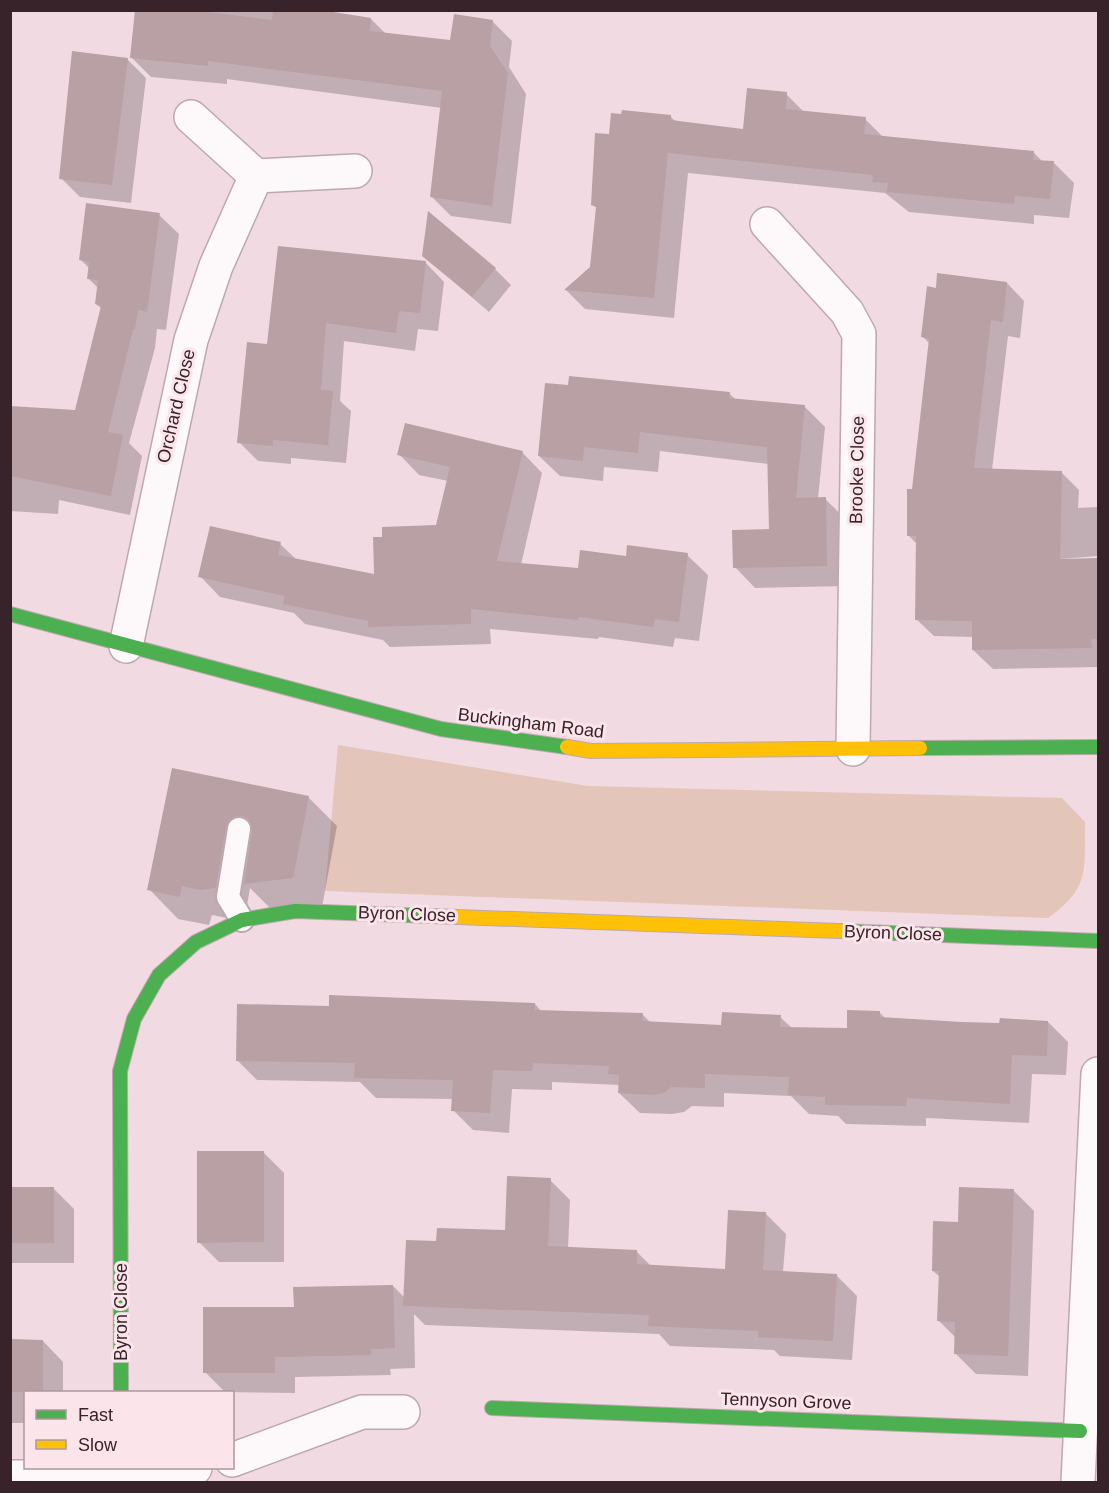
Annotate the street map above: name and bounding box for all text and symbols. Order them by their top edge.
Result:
street label: Orchard Close [153,347,199,465]
street label: Brooke Close [846,416,868,524]
street label: Buckingham Road [457,704,605,742]
street label: Byron Close [358,902,456,926]
street label: Byron Close [844,921,942,945]
street label: Byron Close [111,1263,131,1361]
street label: Tennyson Grove [720,1389,852,1413]
legend [24,1391,234,1469]
text: Fast [78,1405,113,1425]
text: Slow [78,1435,118,1455]

